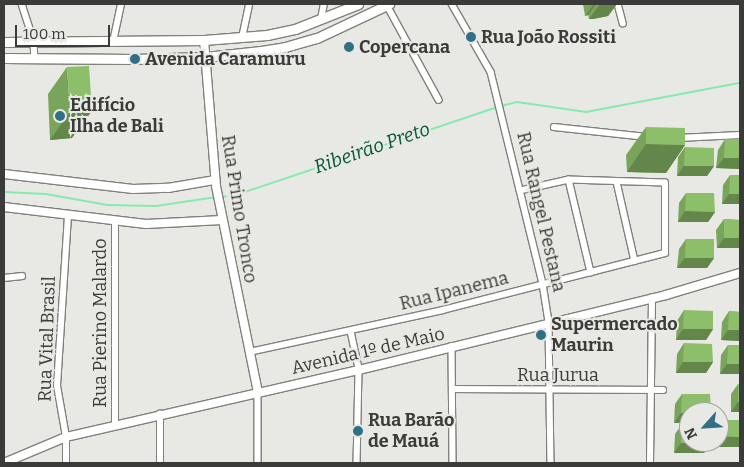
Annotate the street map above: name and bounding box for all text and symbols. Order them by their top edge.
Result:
scale bar [18,15,112,47]
text: 100 m [23,25,66,43]
place label: Rua João Rossiti [481,26,616,48]
marker: Rua João Rossiti [465,31,477,43]
place label: Copercana [359,36,450,58]
marker: Copercana [343,41,355,53]
place label: Avenida Caramuru [145,48,306,70]
marker: Avenida Caramuru [129,53,141,65]
place label: Edifício Ilha de Bali [70,95,164,138]
marker: Edifício Ilha de Bali [54,110,66,122]
water label: Ribeirão Preto [311,118,433,178]
street label: Rua Rangel Pestana [512,130,570,294]
street label: Rua Primo Tronco [217,133,261,285]
street label: Rua Pierino Malardo [89,238,111,408]
street label: Rua Ipanema [397,267,511,315]
street label: Rua Vital Brasil [34,276,60,402]
place label: Supermercado Maurin [551,314,678,356]
street label: Avenida 1º de Maio [289,323,447,379]
marker: Supermercado Maurin [535,329,547,341]
street label: Rua Jurua [517,364,599,386]
north arrow [679,402,729,452]
place label: Rua Barão de Mauá [368,410,454,452]
marker: Rua Barão de Mauá [352,425,364,437]
text: N [681,425,701,442]

